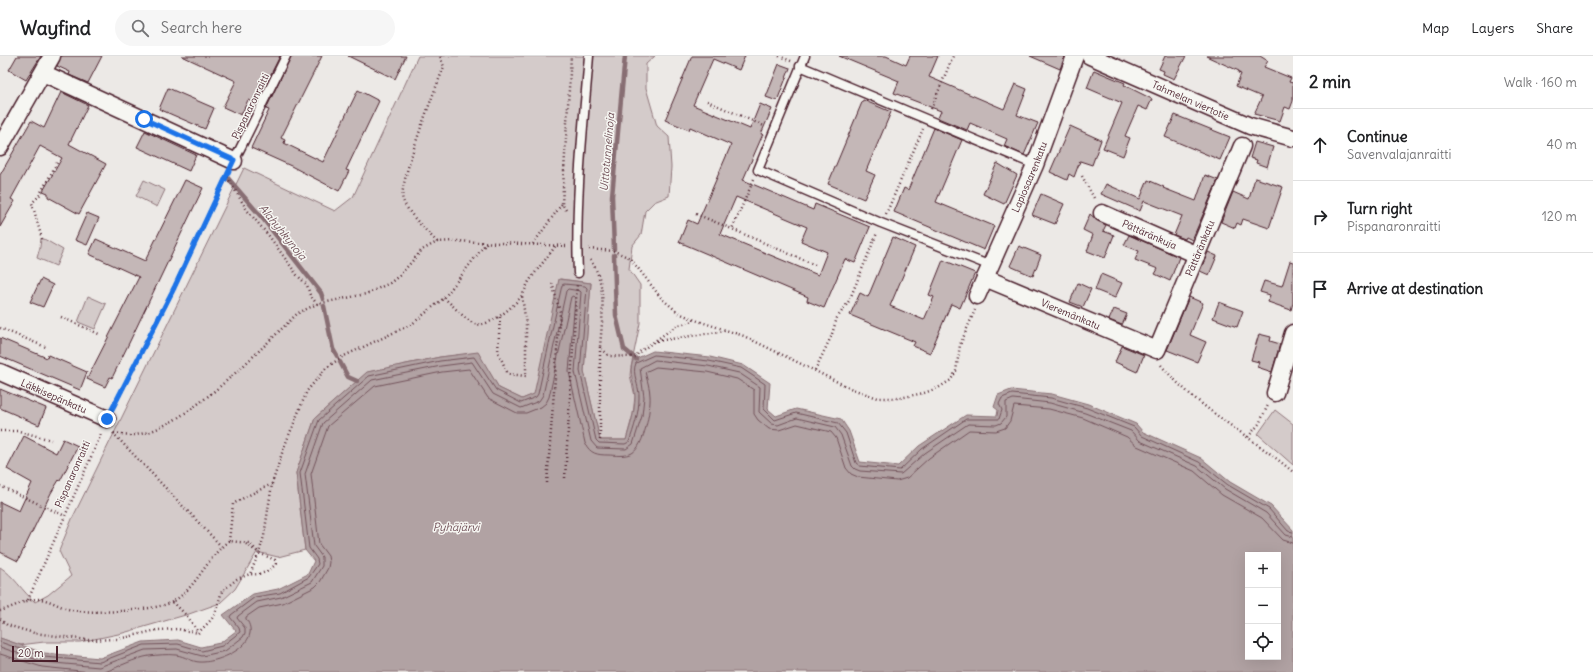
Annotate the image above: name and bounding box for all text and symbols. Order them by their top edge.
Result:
search box [115,10,395,46]
text: Wayfind [20,16,91,40]
icon: search [129,17,151,39]
text: Search here [161,18,242,37]
text: Map [1422,19,1449,37]
text: Layers [1471,19,1514,37]
text: Share [1536,19,1573,37]
street label: Pispanaronraitti [229,71,272,141]
text: 2 min [1309,71,1351,93]
text: Walk · 160 m [1504,74,1577,91]
street label: Tahmelan viertotie [1150,78,1231,123]
route start [135,110,153,128]
water label: Uittotunnelinoja [597,112,617,192]
text: Continue [1347,127,1408,146]
icon: ahead [1309,134,1331,156]
text: 40 m [1546,136,1577,153]
street label: Lapiosaarenkatu [1009,140,1050,215]
text: Savenvalajanraitti [1347,146,1451,163]
text: Turn right [1347,199,1412,218]
water label: Alahyhkynoja [256,201,310,263]
icon: right [1309,206,1331,228]
text: 120 m [1542,208,1577,225]
street label: Pättäränkuja [1120,217,1179,252]
street label: Pättäränkatu [1183,218,1217,278]
text: Pispanaronraitti [1347,218,1441,235]
icon: arrive [1309,278,1331,300]
text: Arrive at destination [1347,279,1483,298]
street label: Vieremänkatu [1039,296,1102,333]
street label: Läkkisepänkatu [19,376,89,416]
route end [98,410,116,428]
street label: Pispanaronraitti [52,439,93,510]
water label: Pyhäjärvi [433,520,481,534]
map controls [1245,552,1281,660]
button: + [1245,552,1281,588]
button: − [1245,588,1281,624]
button: locate [1245,624,1281,660]
scale bar [12,644,58,663]
text: 20 m [18,646,44,660]

